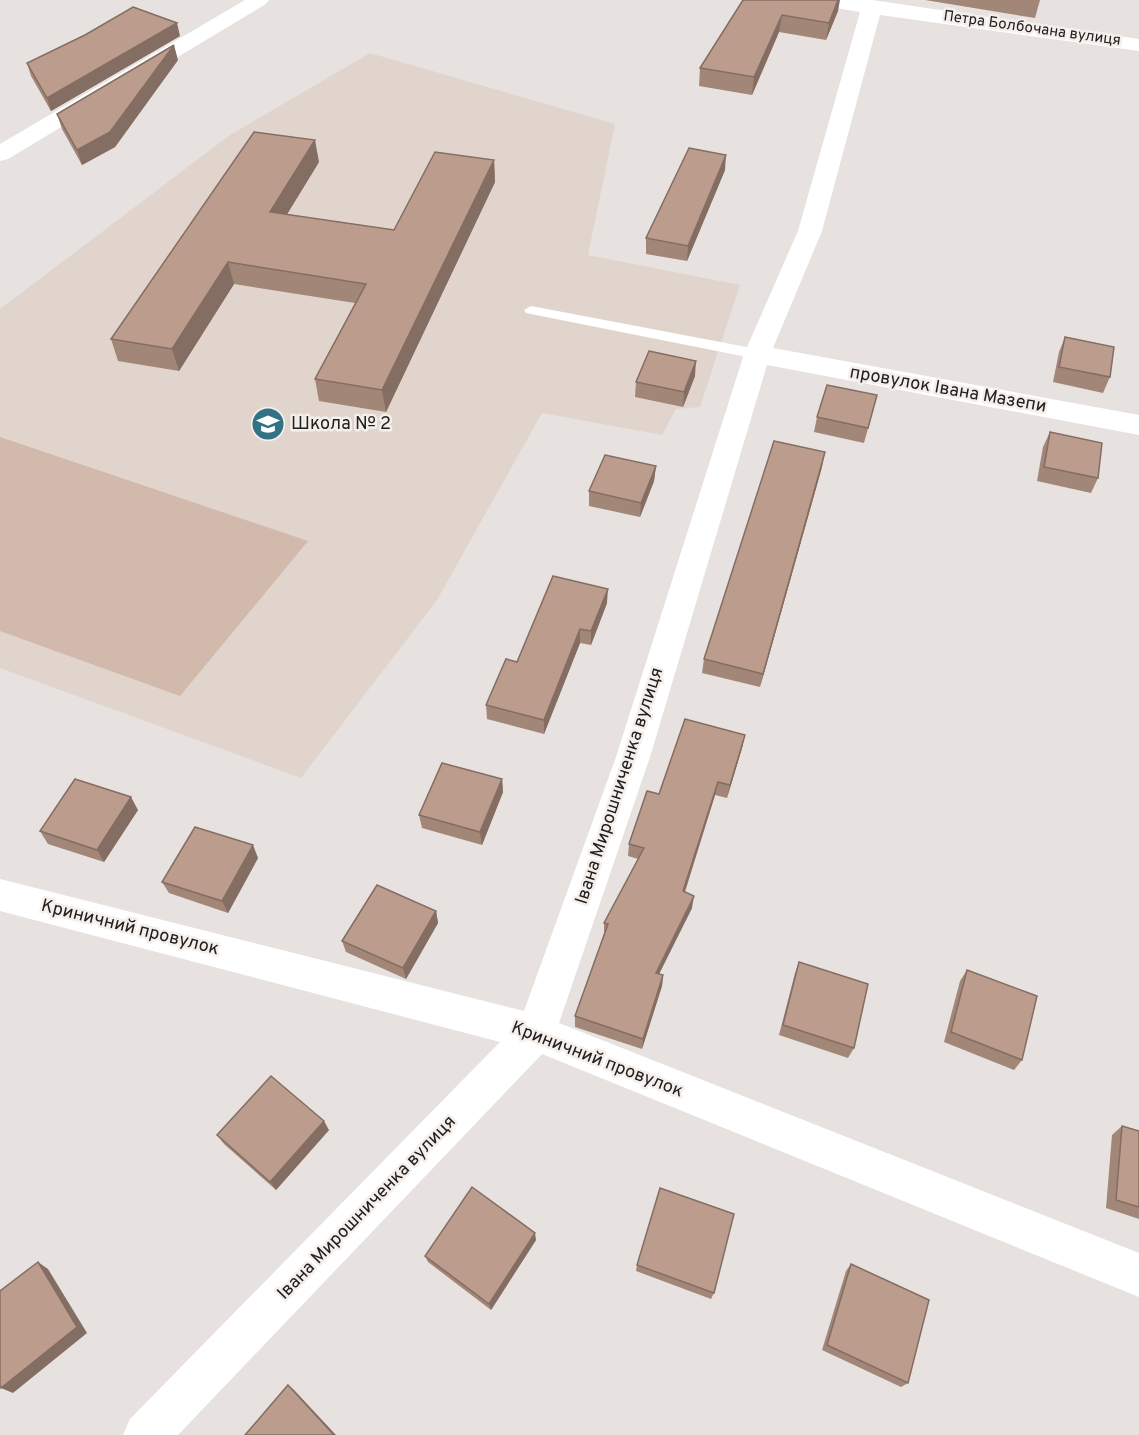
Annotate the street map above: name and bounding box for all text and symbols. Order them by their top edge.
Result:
street label: Петра Болбочана вулиця [942,7,1122,51]
street label: провулок Івана Мазепи [848,361,1048,419]
school or university icon: Школа № 2 [250,406,286,442]
place label: Школа № 2 [291,413,391,436]
street label: Івана Мирошниченка вулиця [571,665,669,907]
street label: Криничний провулок [39,895,221,961]
street label: Криничний провулок [508,1017,686,1103]
street label: Івана Мирошниченка вулиця [273,1111,461,1305]

